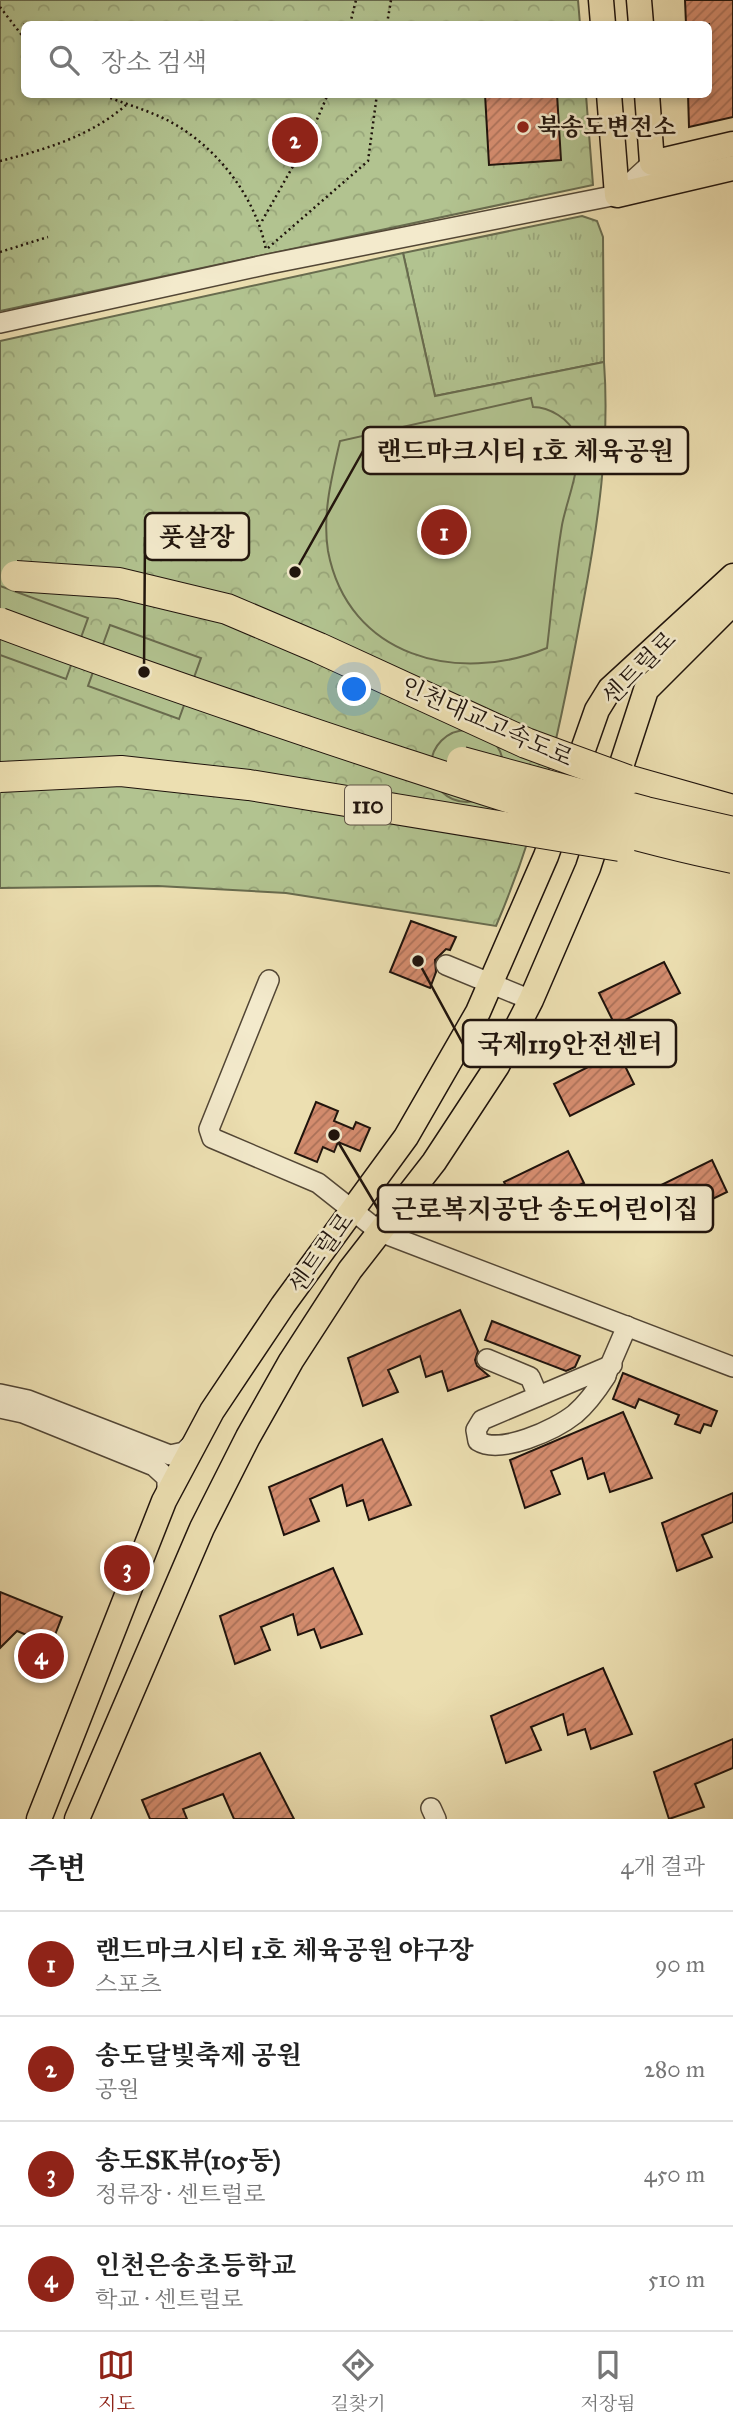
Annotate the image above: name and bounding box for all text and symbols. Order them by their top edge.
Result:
search box [21,21,712,98]
icon: search [45,41,83,79]
text: 장소 검색 [101,46,207,78]
place label: 북송도변전소 [537,112,676,142]
pin: 2 [272,114,318,166]
marker: 북송도변전소 [515,119,531,135]
callout: 랜드마크시티 1호 체육공원 [363,427,688,474]
text: 랜드마크시티 1호 체육공원 [376,435,674,467]
pin: 1 [421,506,467,558]
callout: 풋살장 [145,513,249,560]
text: 풋살장 [159,521,236,553]
street label: 센트럴로 [596,625,682,711]
street label: 인천대교고속도로 [396,671,578,773]
your location [337,672,371,706]
road number: 110 [345,786,391,824]
callout: 국제119안전센터 [463,1020,676,1067]
text: 국제119안전센터 [477,1028,663,1060]
callout: 근로복지공단 송도어린이집 [378,1185,713,1232]
text: 근로복지공단 송도어린이집 [392,1193,699,1225]
street label: 센트럴로 [282,1207,360,1299]
pin: 3 [104,1542,150,1594]
pin: 4 [18,1630,64,1682]
text: 주변 [28,1850,86,1886]
text: 4개 결과 [621,1852,705,1880]
text: 랜드마크시티 1호 체육공원 야구장 [95,1934,474,1966]
text: 1 [46,1950,56,1978]
text: 90 m [655,1950,705,1978]
text: 스포츠 [95,1970,162,1998]
text: 송도달빛축제 공원 [95,2039,302,2071]
text: 2 [45,2055,57,2083]
text: 280 m [644,2055,705,2083]
text: 공원 [95,2075,139,2103]
text: 송도SK뷰(105동) [95,2144,281,2176]
text: 3 [46,2160,56,2188]
text: 450 m [644,2160,705,2188]
text: 정류장 · 센트럴로 [95,2180,265,2208]
text: 인천은송초등학교 [95,2249,296,2281]
text: 4 [45,2265,57,2293]
text: 510 m [648,2265,705,2293]
text: 학교 · 센트럴로 [95,2285,243,2313]
tab: 지도 [97,2346,135,2415]
tab: 길찾기 [330,2346,385,2415]
tab: 저장됨 [580,2346,636,2415]

